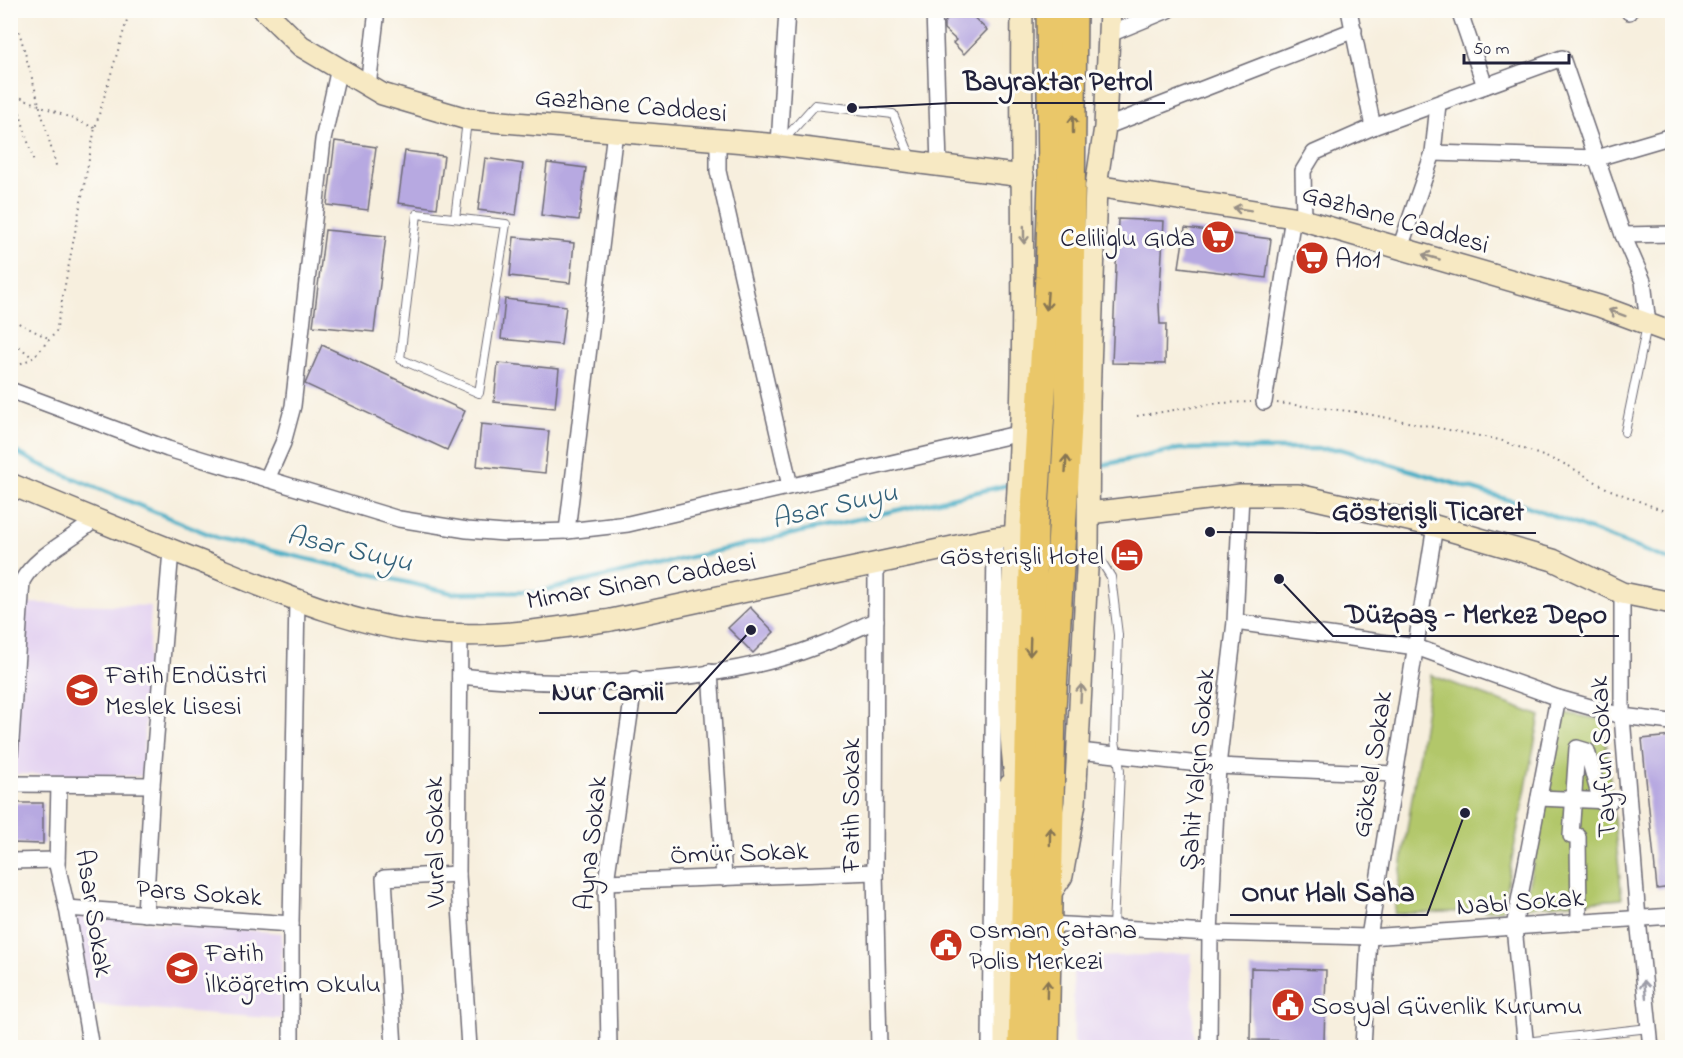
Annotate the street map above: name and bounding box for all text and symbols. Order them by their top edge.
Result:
scale bar [1464,27,1569,65]
text: 50 m [1473,37,1510,63]
callout: Bayraktar Petrol [951,57,1165,103]
text: Bayraktar Petrol [961,63,1153,104]
street label: Gazhane Caddesi [533,79,729,134]
one-way arrow [1067,115,1079,135]
street label: Gazhane Caddesi [1297,175,1493,266]
one-way arrow [1233,203,1252,214]
supermarket icon: Celiliglu Gıda [1200,219,1236,255]
place label: Celiliglu Gıda [1060,220,1195,259]
one-way arrow [1018,224,1030,244]
supermarket icon: A101 [1294,240,1330,276]
place label: A101 [1335,241,1380,280]
one-way arrow [1421,251,1440,262]
one-way arrow [1042,291,1053,311]
one-way arrow [1609,307,1627,318]
one-way arrow [1060,454,1071,474]
water label: Asar Suyu [768,473,902,542]
callout: Gösterişli Ticaret [1320,487,1536,533]
text: Gösterişli Ticaret [1332,493,1525,534]
water label: Asar Suyu [282,516,416,585]
hotel icon: Gösterişli Hotel [1109,537,1145,573]
place label: Gösterişli Hotel [940,538,1104,577]
street label: Mimar Sinan Caddesi [524,543,759,622]
callout: Düzpaş - Merkez Depo [1333,590,1619,636]
text: Düzpaş - Merkez Depo [1343,596,1607,637]
one-way arrow [1024,637,1036,657]
place label: Fatih Endüstri Meslek Lisesi [104,657,267,727]
street label: Şahit Yalçın Sokak [1170,666,1227,872]
callout: Nur Camii [539,667,676,713]
school or university icon: Fatih Endüstri Meslek Lisesi [64,672,100,708]
text: Nur Camii [552,673,664,714]
street label: Tayfun Sokak [1581,675,1628,839]
one-way arrow [1076,684,1087,703]
street label: Göksel Sokak [1343,688,1404,840]
street label: Fatih Sokak [833,738,872,873]
street label: Ayna Sokak [566,774,619,912]
street label: Vural Sokak [416,776,457,909]
one-way arrow [1044,827,1056,847]
street label: Ömür Sokak [669,833,809,876]
street label: Asar Sokak [63,847,122,980]
callout: Onur Halı Saha [1230,869,1427,915]
street label: Pars Sokak [134,871,263,918]
text: Onur Halı Saha [1241,874,1415,915]
street label: Nabi Sokak [1455,880,1585,927]
place label: Osman Çatana Polis Merkezi [969,912,1137,982]
public building icon: Osman Çatana Polis Merkezi [928,927,964,963]
place label: Fatih İlköğretim Okulu [204,935,381,1005]
school or university icon: Fatih İlköğretim Okulu [164,950,200,986]
one-way arrow [1041,980,1052,1000]
one-way arrow [1639,980,1650,1000]
public building icon: Sosyal Güvenlik Kurumu [1270,987,1306,1023]
place label: Sosyal Güvenlik Kurumu [1311,988,1582,1027]

